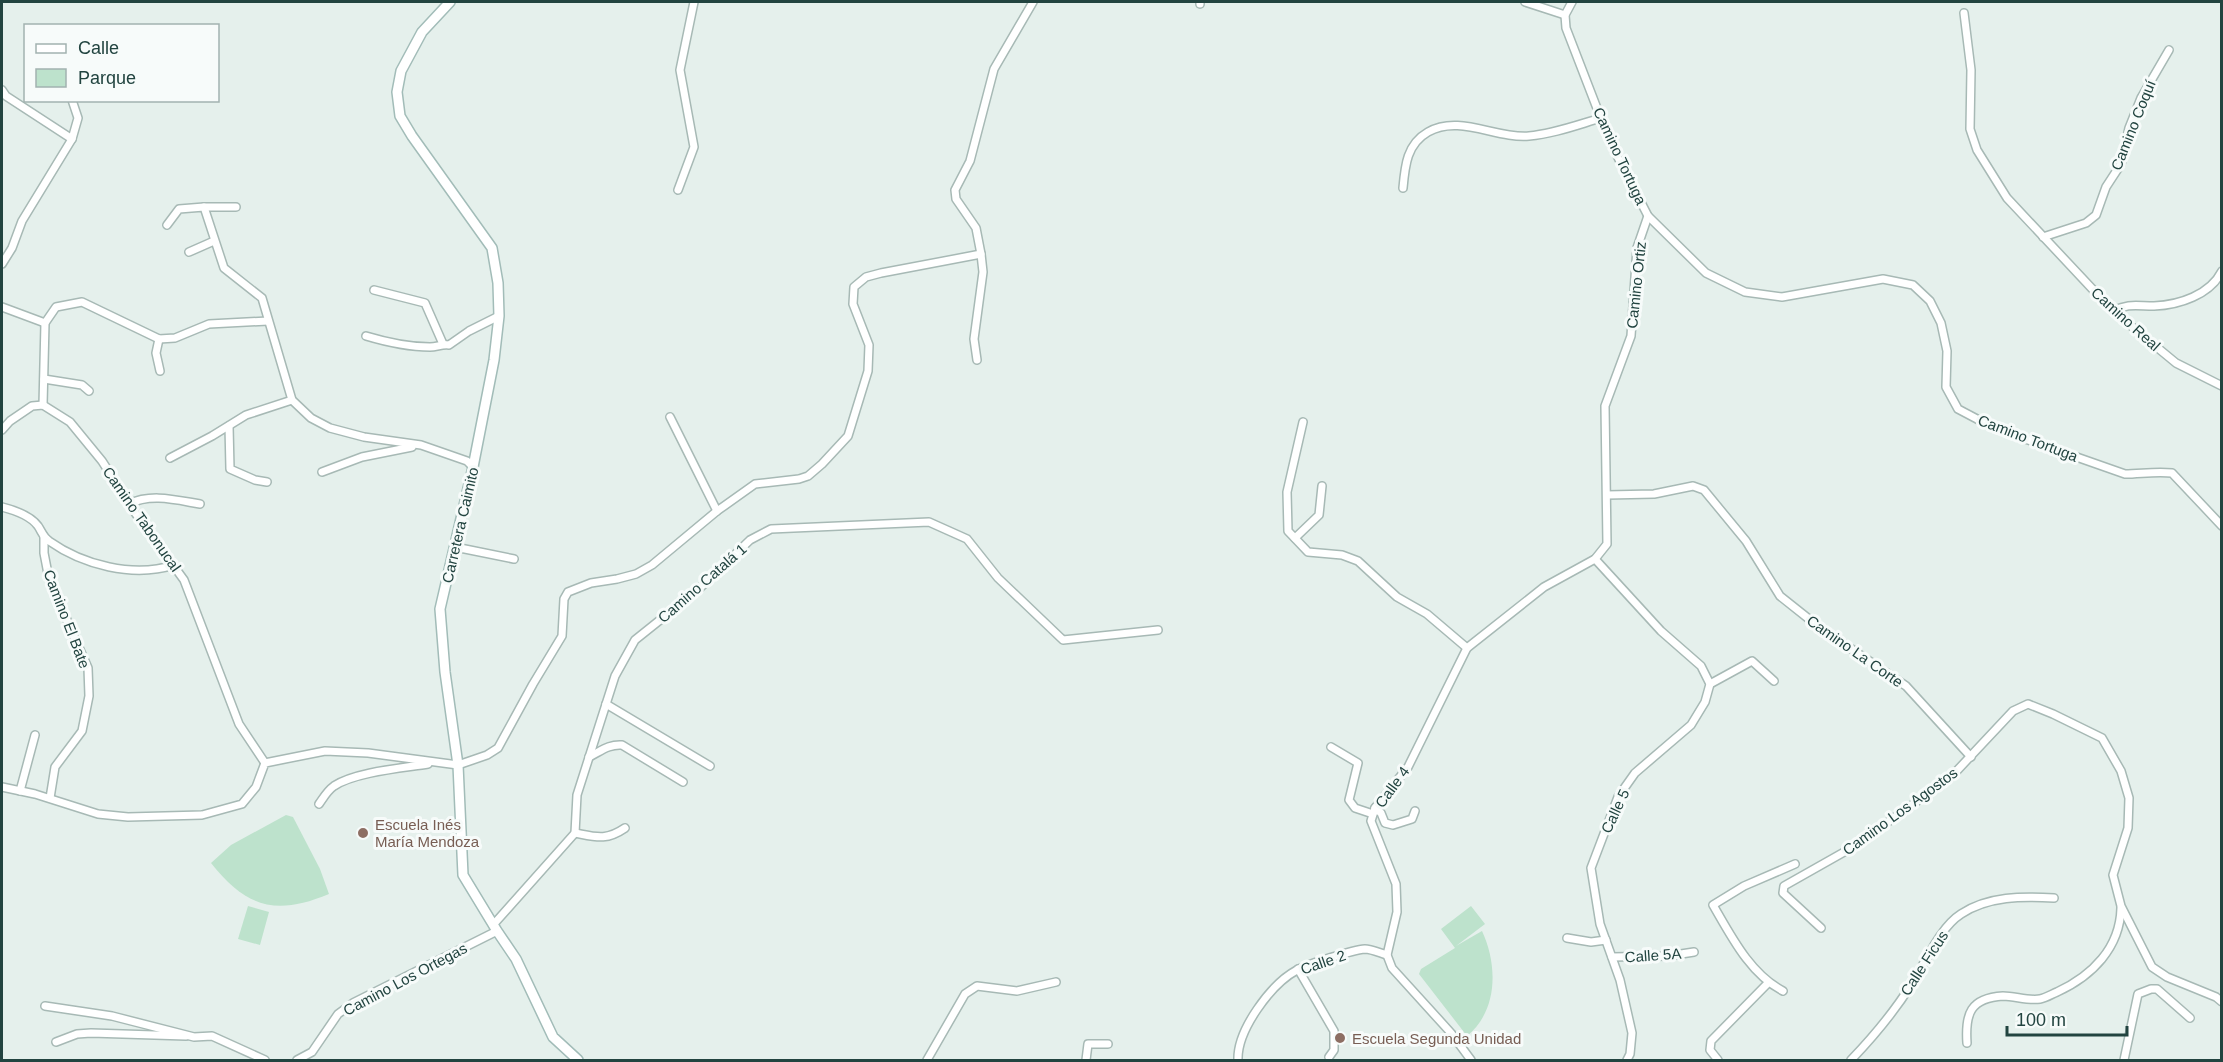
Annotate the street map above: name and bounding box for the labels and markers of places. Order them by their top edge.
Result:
place label: Escuela Inés María Mendoza [375,816,480,850]
marker: Escuela Inés María Mendoza [356,826,370,840]
place label: Escuela Segunda Unidad [1352,1030,1521,1047]
marker: Escuela Segunda Unidad [1333,1031,1347,1045]

